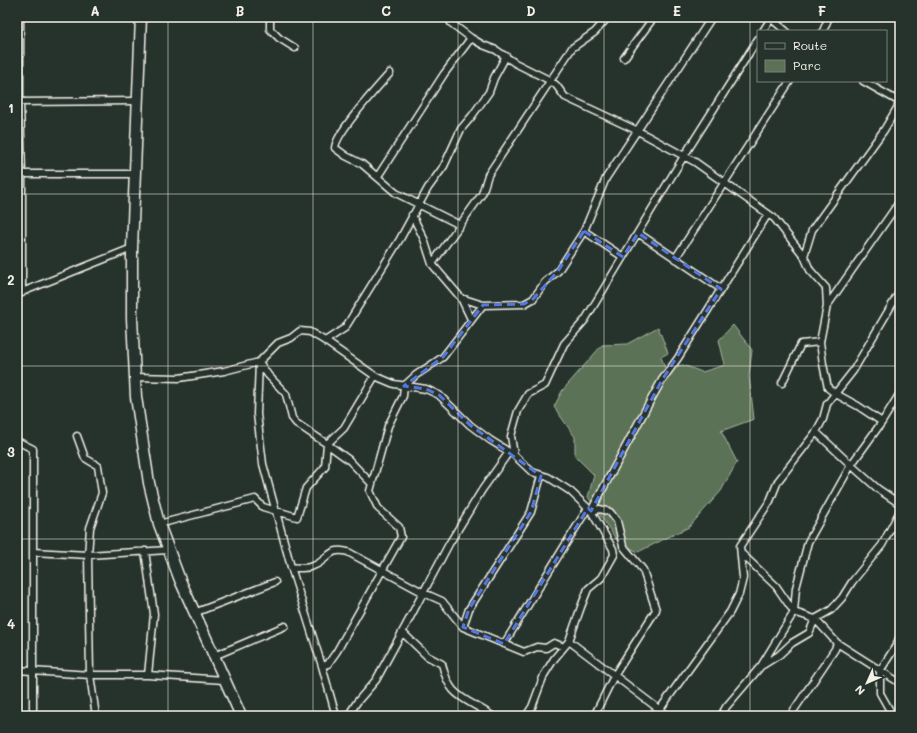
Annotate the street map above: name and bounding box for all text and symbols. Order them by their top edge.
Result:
text: A [90,2,100,19]
text: B [236,2,245,19]
text: C [381,2,391,19]
text: D [526,2,536,19]
text: E [673,2,681,19]
text: F [818,2,826,19]
legend [757,30,887,82]
text: Route [793,37,827,53]
text: Parc [793,57,821,73]
text: 1 [8,99,14,116]
text: 2 [7,271,15,288]
text: 3 [7,443,15,460]
text: 4 [7,615,15,632]
north arrow [847,663,887,703]
text: N [851,682,868,699]

